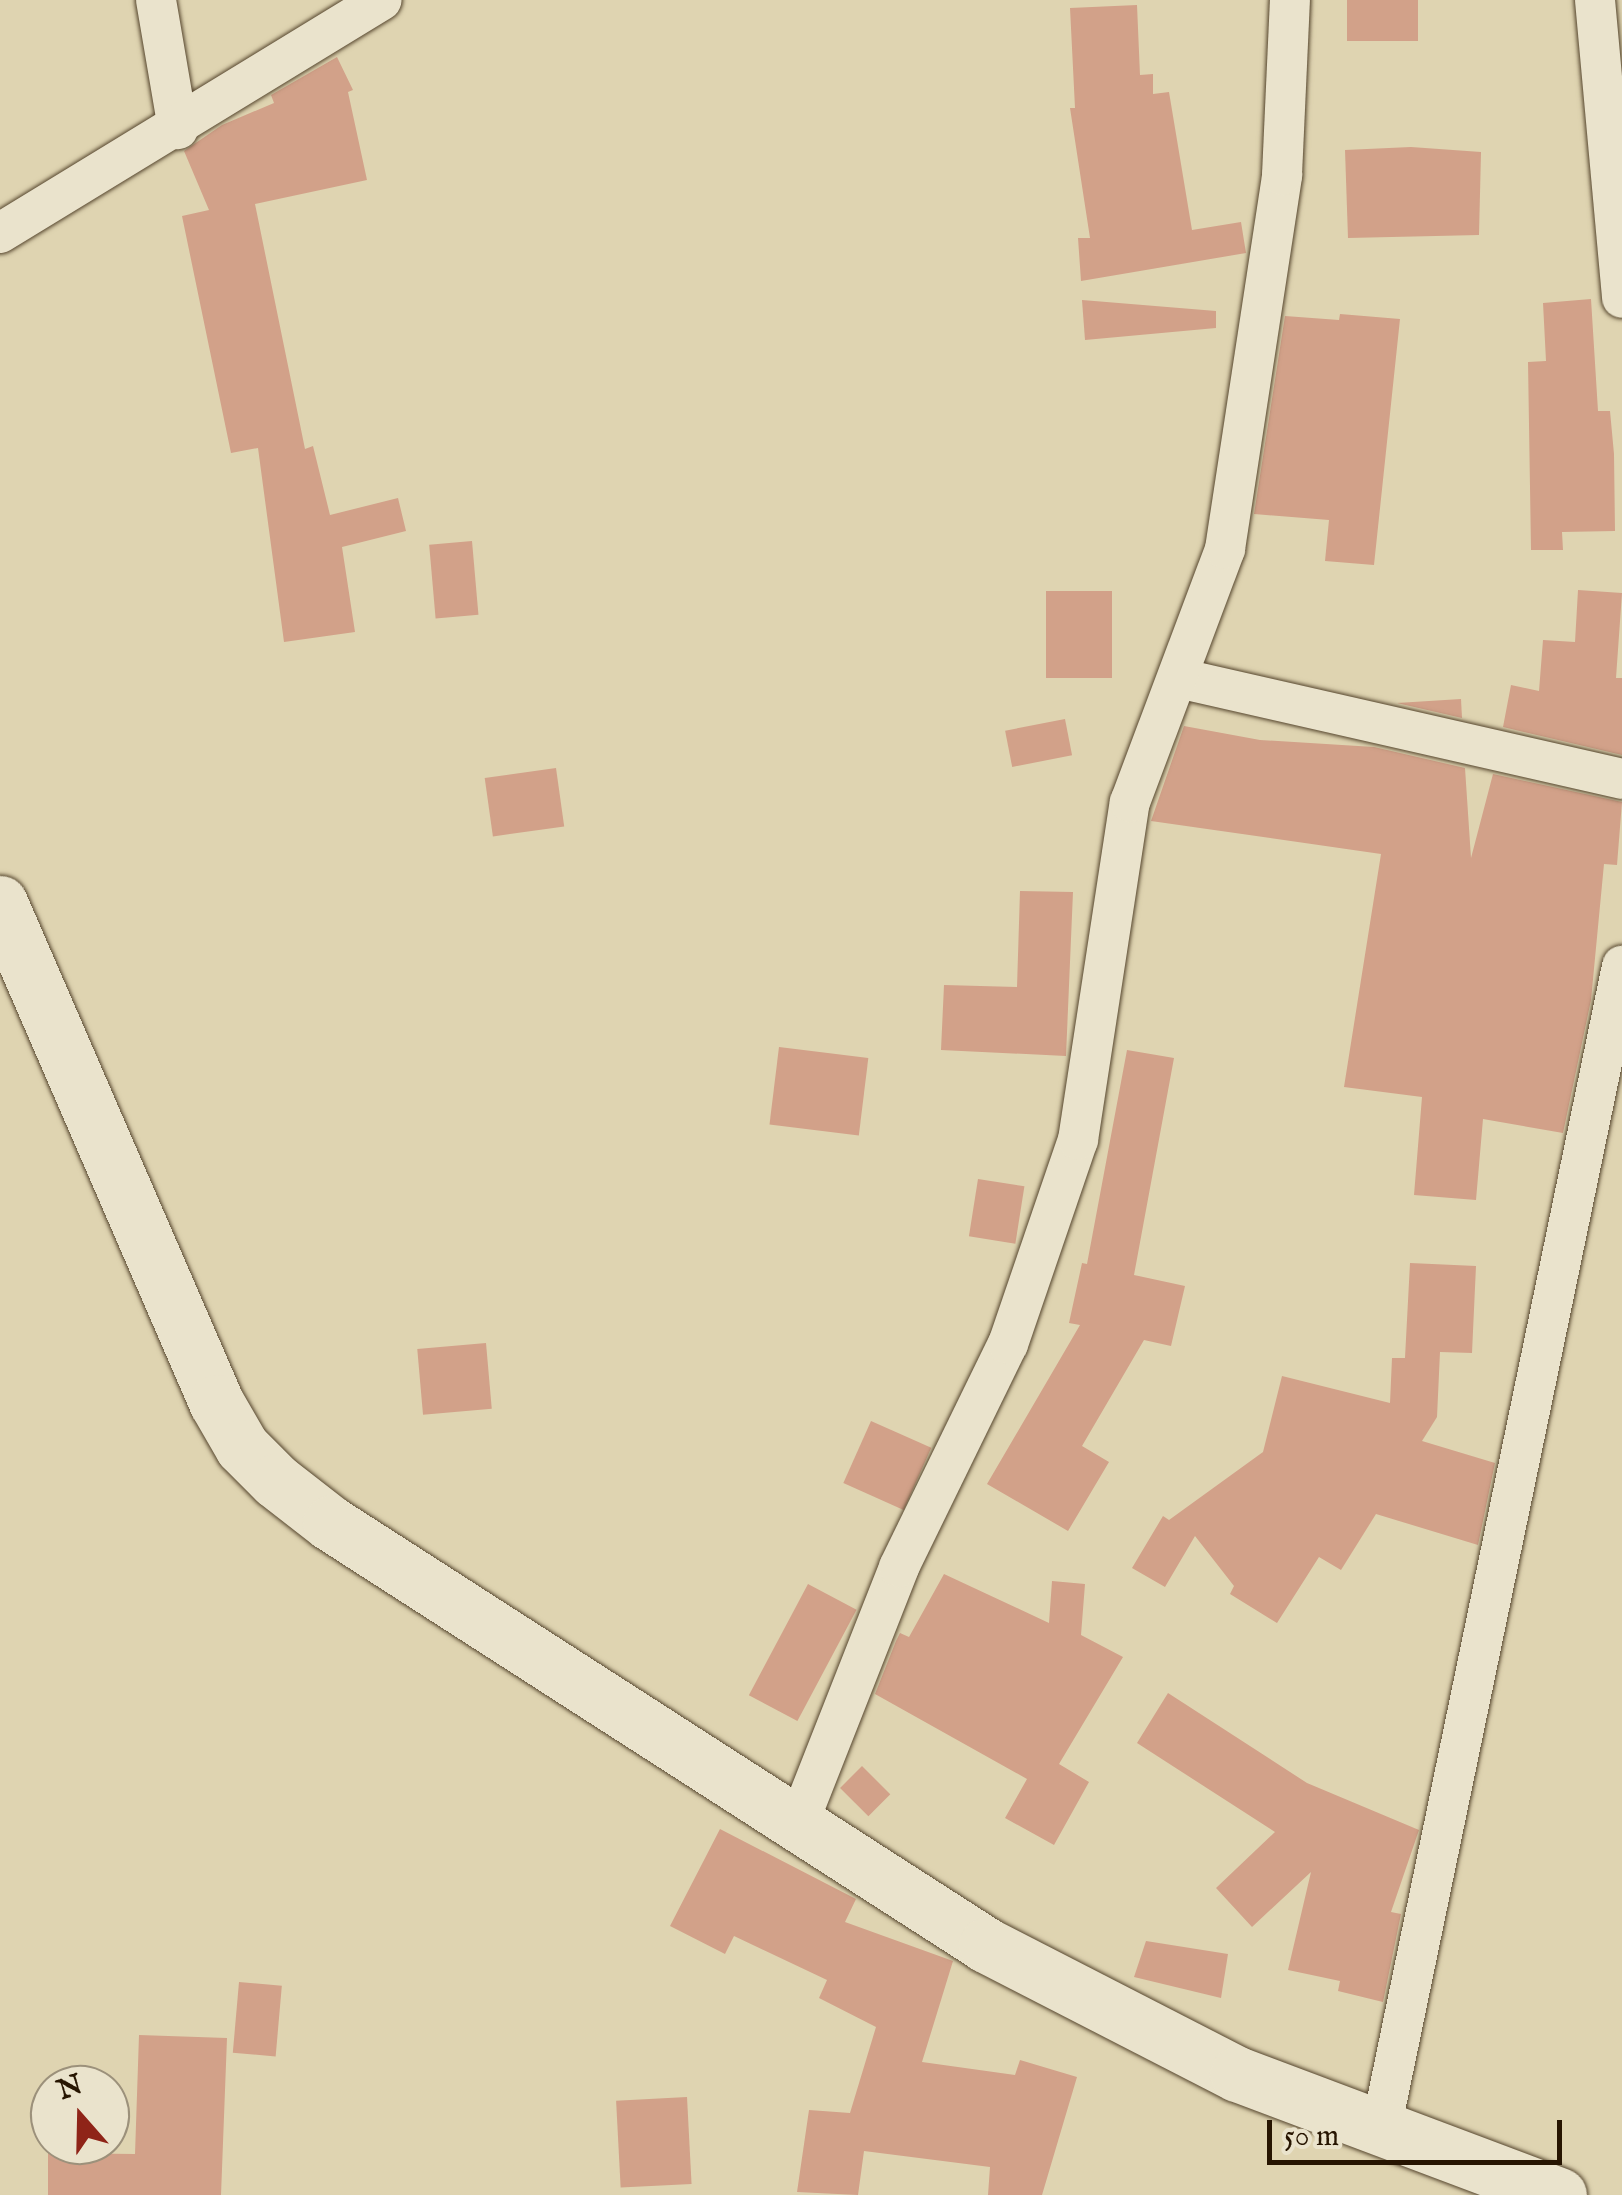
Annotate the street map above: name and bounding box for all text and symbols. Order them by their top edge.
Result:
north arrow [30,2065,130,2165]
text: N [53,2068,88,2109]
scale bar [1272,2100,1567,2162]
text: 50 m [1284,2118,1339,2156]

